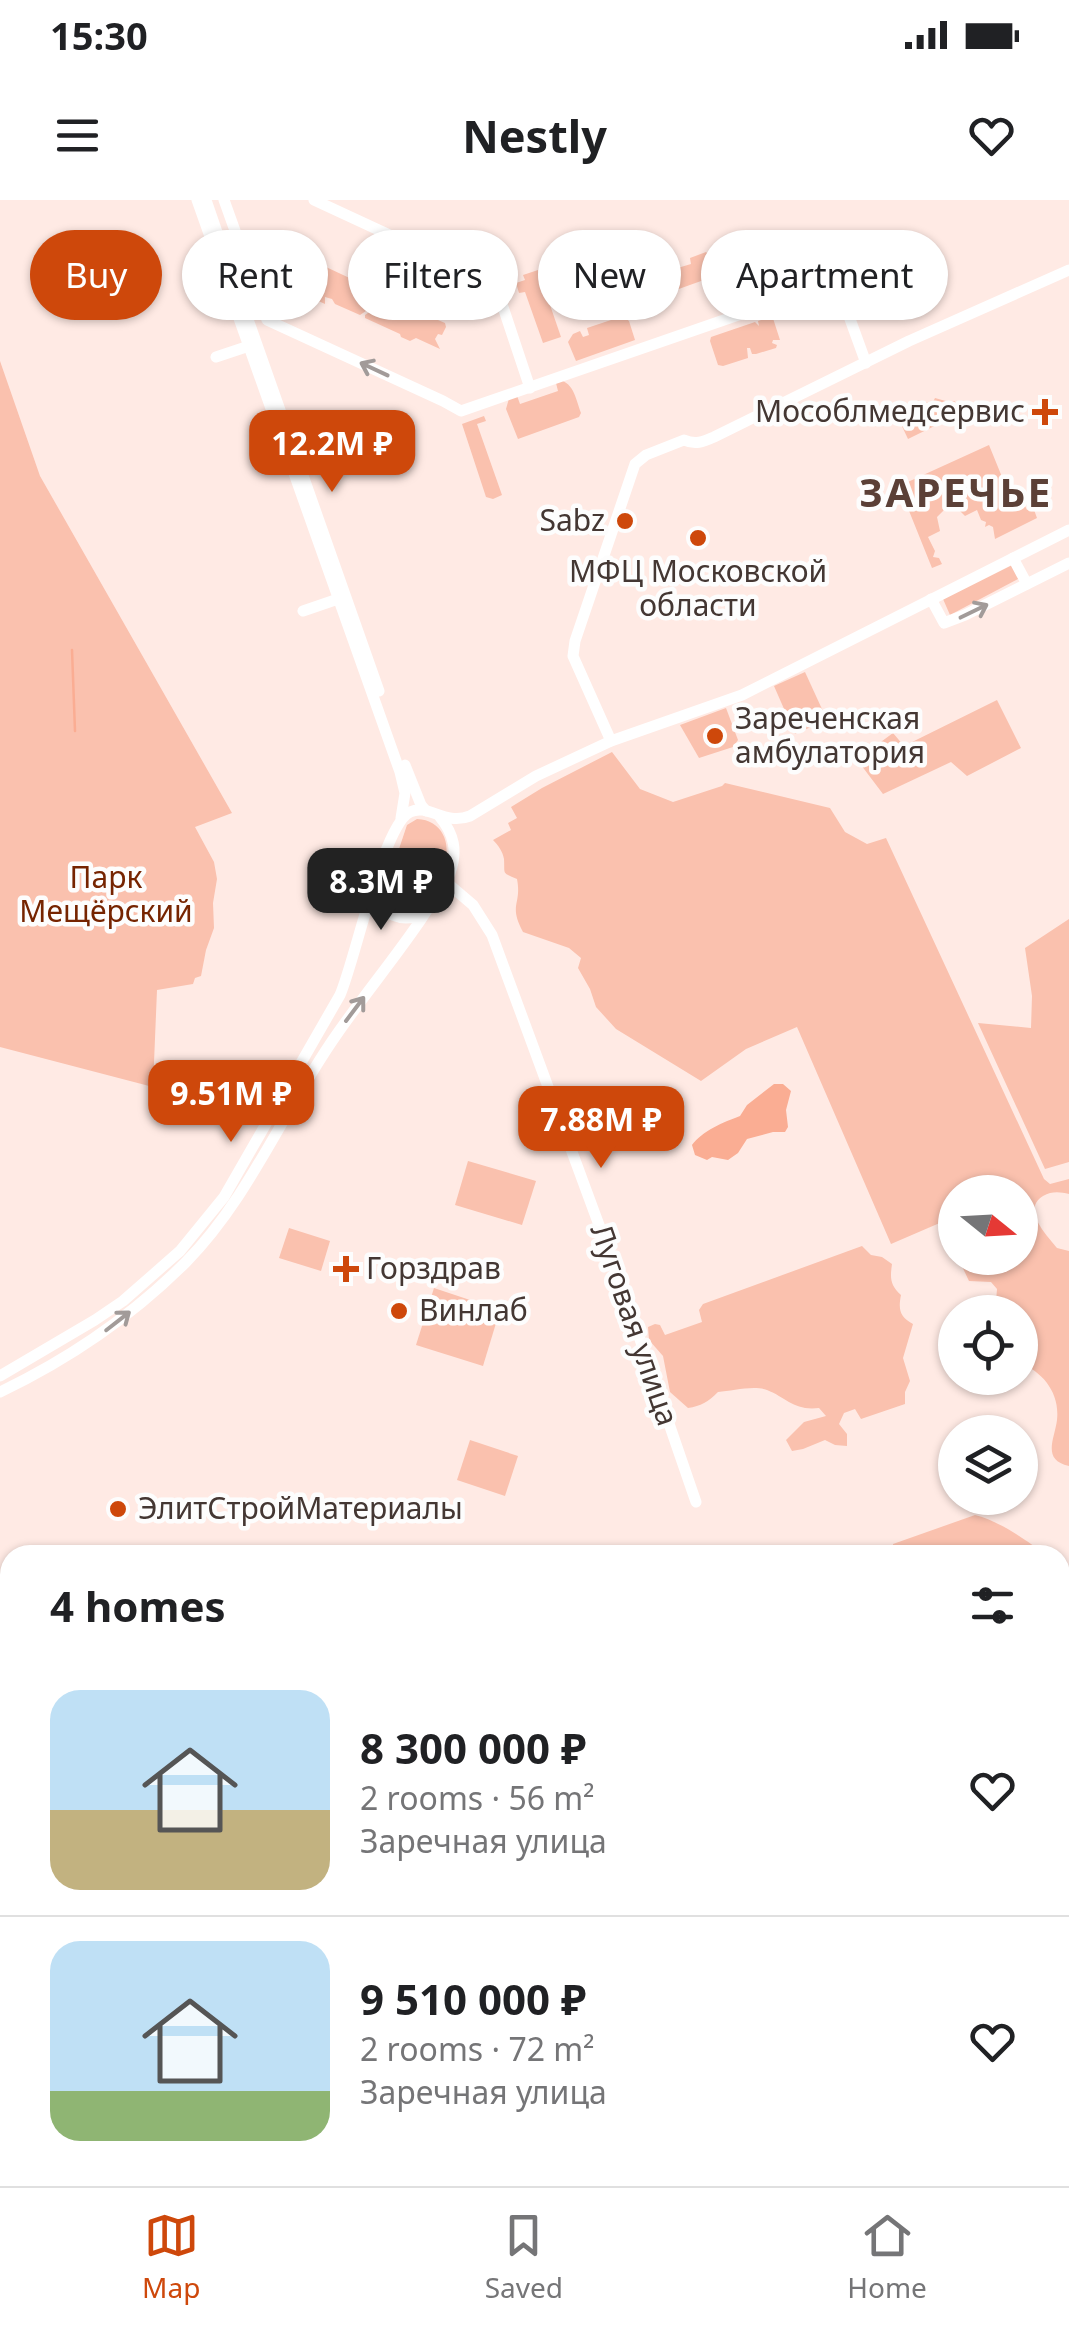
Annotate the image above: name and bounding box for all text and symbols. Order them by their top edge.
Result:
text: 15:30 [50,9,148,61]
text: Nestly [462,105,607,166]
icon: menu [50,108,105,163]
icon: heart [964,108,1019,163]
chip: Buy [30,230,162,320]
chip: Rent [182,230,328,320]
chip: Filters [348,230,518,320]
chip: New [538,230,681,320]
chip: Apartment [701,230,948,320]
one-way arrow [359,358,389,377]
place label: Мособлмедсервис [755,390,1025,431]
marker: Мособлмедсервис [1034,401,1056,423]
pin: 12.2M ₽ [240,410,424,495]
text: 12.2M ₽ [271,421,393,464]
district label: ЗАРЕЧЬЕ [859,464,1053,519]
place label: Sabz [539,499,605,540]
marker: Sabz [614,510,636,532]
marker: МФЦ Московской области [687,527,709,549]
place label: МФЦ Московской области [569,550,827,625]
one-way arrow [958,601,988,620]
place label: Зареченская амбулатория [735,697,925,772]
marker: Зареченская амбулатория [704,725,726,747]
pin: 8.3M ₽ [300,848,462,933]
park label: Парк Мещёрский [19,856,193,931]
text: 8.3M ₽ [329,859,433,902]
one-way arrow [345,996,366,1023]
pin: 9.51M ₽ [139,1060,323,1145]
text: 9.51M ₽ [170,1071,292,1114]
pin: 7.88M ₽ [509,1086,693,1171]
text: 7.88M ₽ [540,1097,662,1140]
north arrow [938,1175,1038,1275]
map controls [938,1175,1038,1515]
street label: Луговая улица [582,1218,689,1431]
place label: Горздрав [366,1247,501,1288]
marker: Горздрав [335,1258,357,1280]
place label: Винлаб [419,1289,528,1330]
button: locate [938,1295,1038,1395]
marker: Винлаб [388,1300,410,1322]
one-way arrow [104,1311,131,1332]
button: layers [938,1415,1038,1515]
place label: ЭлитСтройМатериалы [138,1487,463,1528]
marker: ЭлитСтройМатериалы [107,1498,129,1520]
text: 4 homes [50,1577,226,1634]
icon: filters [965,1578,1020,1633]
text: 8 300 000 ₽ [360,1719,586,1776]
icon: home [130,1730,250,1850]
icon: heart [965,1763,1020,1818]
text: 2 rooms · 56 m² [360,1776,594,1819]
text: Заречная улица [360,1819,607,1862]
text: 9 510 000 ₽ [360,1970,586,2027]
icon: home [130,1981,250,2101]
icon: heart [965,2014,1020,2069]
text: 2 rooms · 72 m² [360,2027,594,2070]
text: Заречная улица [360,2070,607,2113]
tab: Map [142,2208,200,2306]
tab: Saved [485,2208,563,2306]
tab: Home [847,2208,927,2306]

